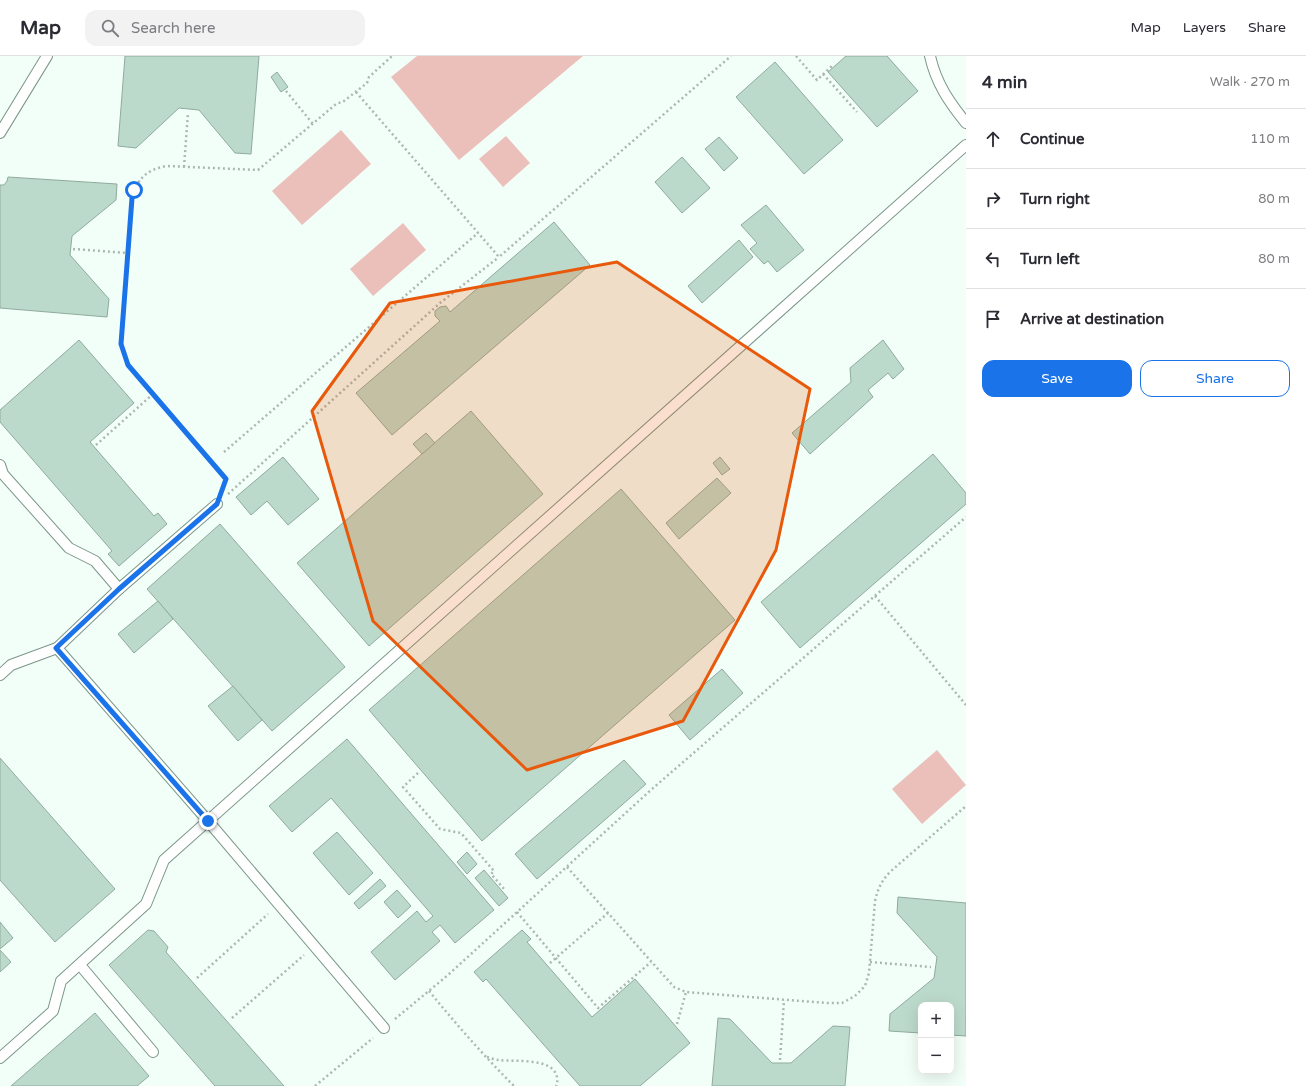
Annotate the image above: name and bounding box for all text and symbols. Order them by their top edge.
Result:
search box [85,10,365,46]
text: Map [20,17,61,39]
icon: search [99,17,121,39]
text: Search here [131,19,215,37]
text: Map [1131,19,1161,36]
text: Layers [1183,19,1226,36]
text: Share [1248,19,1286,36]
text: 4 min [982,72,1027,93]
text: Walk · 270 m [1210,74,1290,90]
icon: ahead [982,128,1004,150]
text: Continue [1020,130,1084,148]
text: 110 m [1250,131,1290,147]
route start [125,181,143,199]
icon: right [982,188,1004,210]
text: Turn right [1020,190,1090,208]
text: 80 m [1258,191,1290,207]
icon: left [982,248,1004,270]
text: Turn left [1020,250,1080,268]
text: 80 m [1258,251,1290,267]
icon: arrive [982,308,1004,330]
text: Arrive at destination [1020,310,1164,328]
button: Save [982,360,1132,397]
button: Share [1140,360,1290,397]
route end [199,812,217,830]
map controls [918,1002,954,1074]
button: + [918,1002,954,1038]
button: − [918,1038,954,1074]

